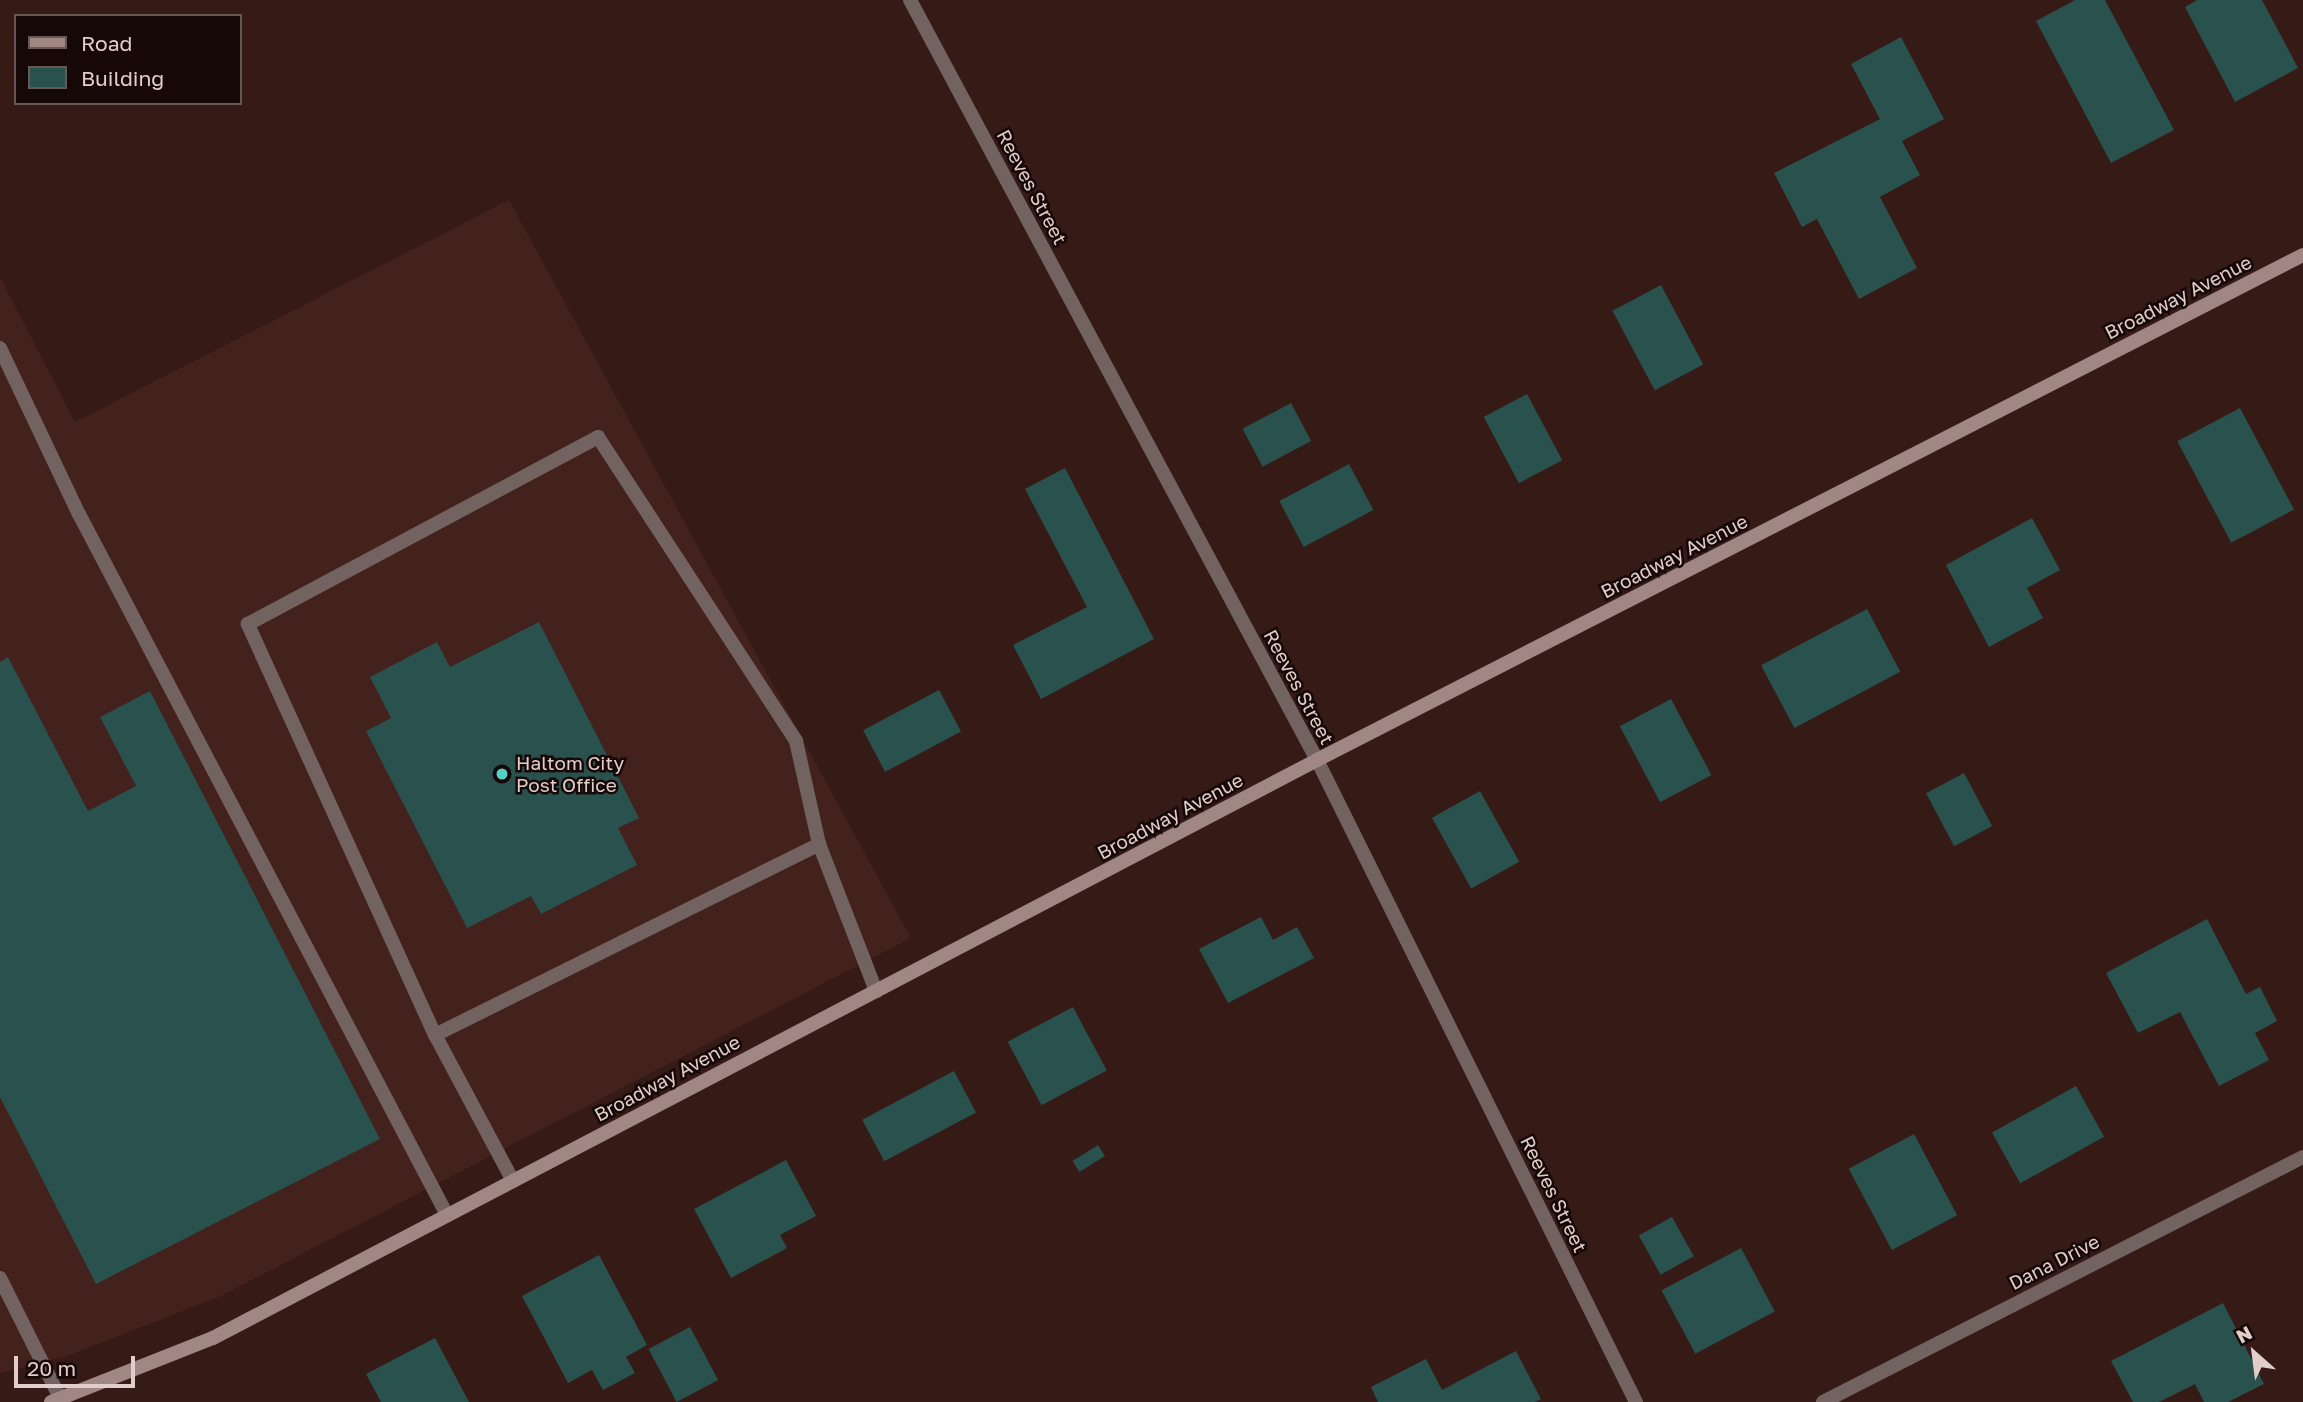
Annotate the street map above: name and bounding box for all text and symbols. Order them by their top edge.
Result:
legend [14,14,242,105]
text: Road [81,30,132,56]
text: Building [81,65,164,91]
street label: Reeves Street [992,126,1072,248]
street label: Broadway Avenue [2101,250,2255,344]
street label: Broadway Avenue [1597,509,1751,603]
street label: Reeves Street [1259,626,1339,748]
place label: Haltom City Post Office [516,752,624,796]
marker: Haltom City Post Office [494,766,510,782]
street label: Broadway Avenue [1093,768,1247,864]
street label: Broadway Avenue [590,1030,744,1126]
street label: Reeves Street [1516,1132,1592,1256]
street label: Dana Drive [2005,1230,2103,1294]
north arrow [2219,1318,2289,1388]
text: N [2232,1320,2256,1348]
scale bar [18,1342,138,1386]
text: 20 m [27,1355,76,1381]

